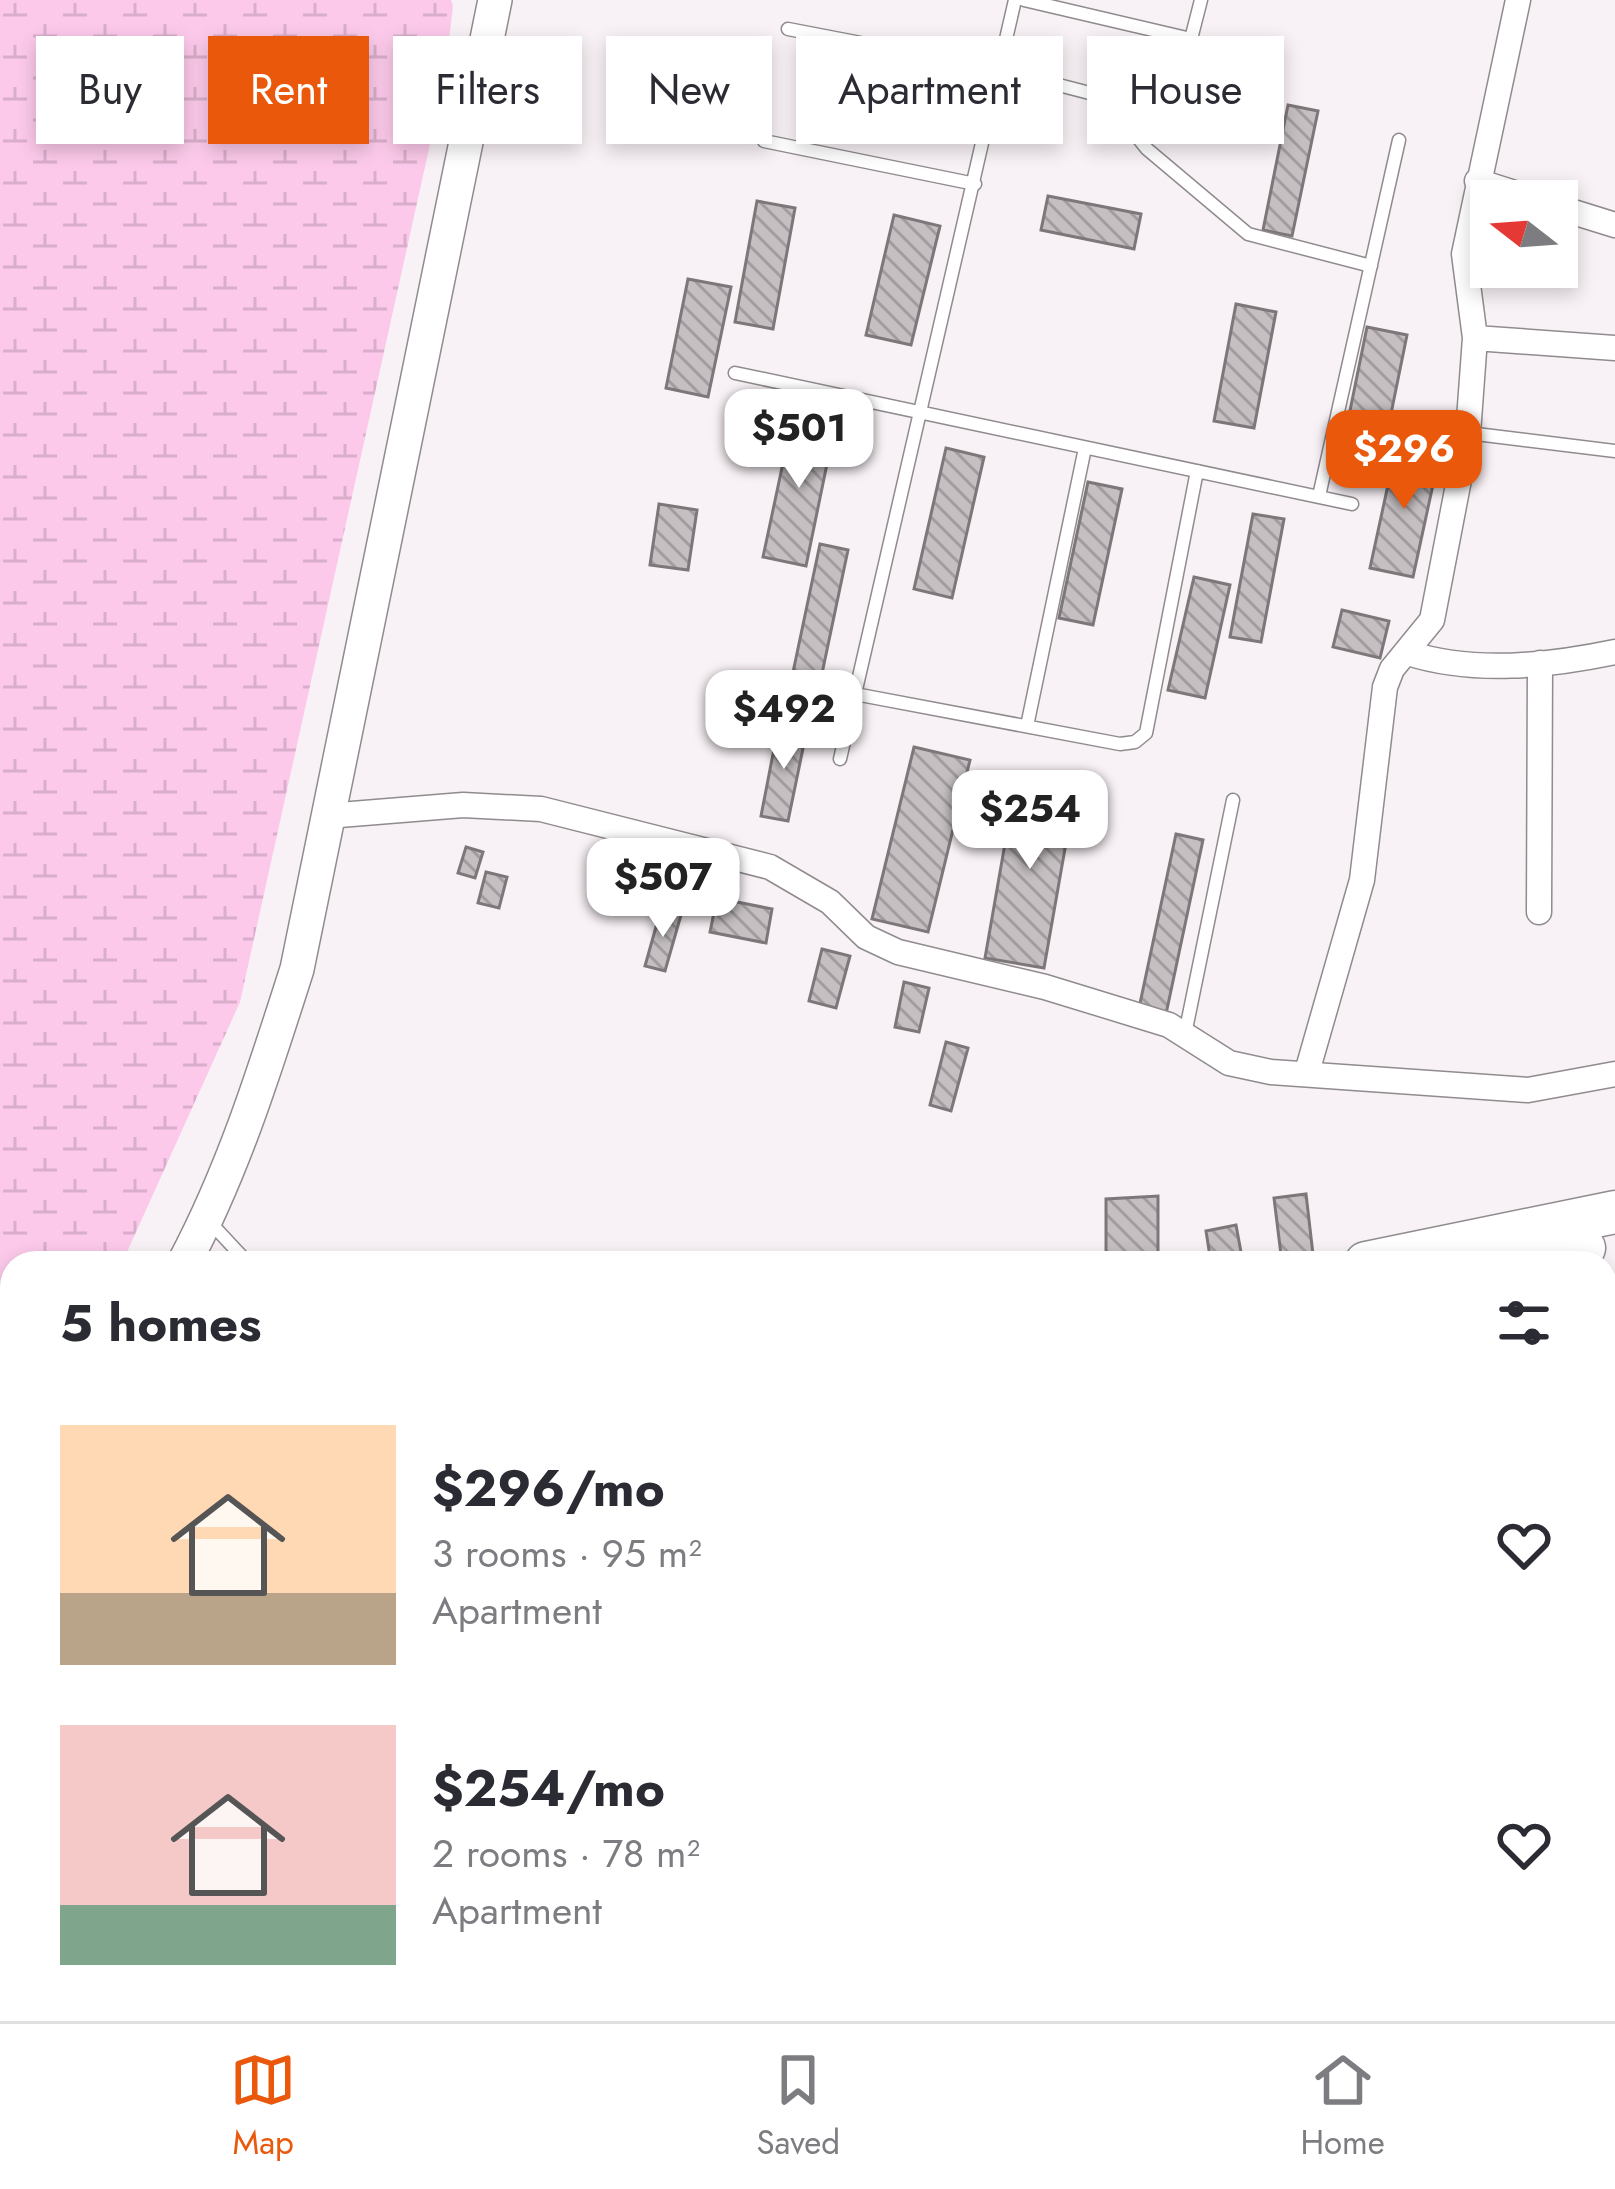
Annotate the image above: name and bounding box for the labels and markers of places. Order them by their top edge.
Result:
pin: $501 [728,389,870,491]
pin: $296 [1333,410,1475,512]
pin: $492 [713,670,855,772]
pin: $254 [959,770,1101,872]
pin: $507 [592,838,734,940]

